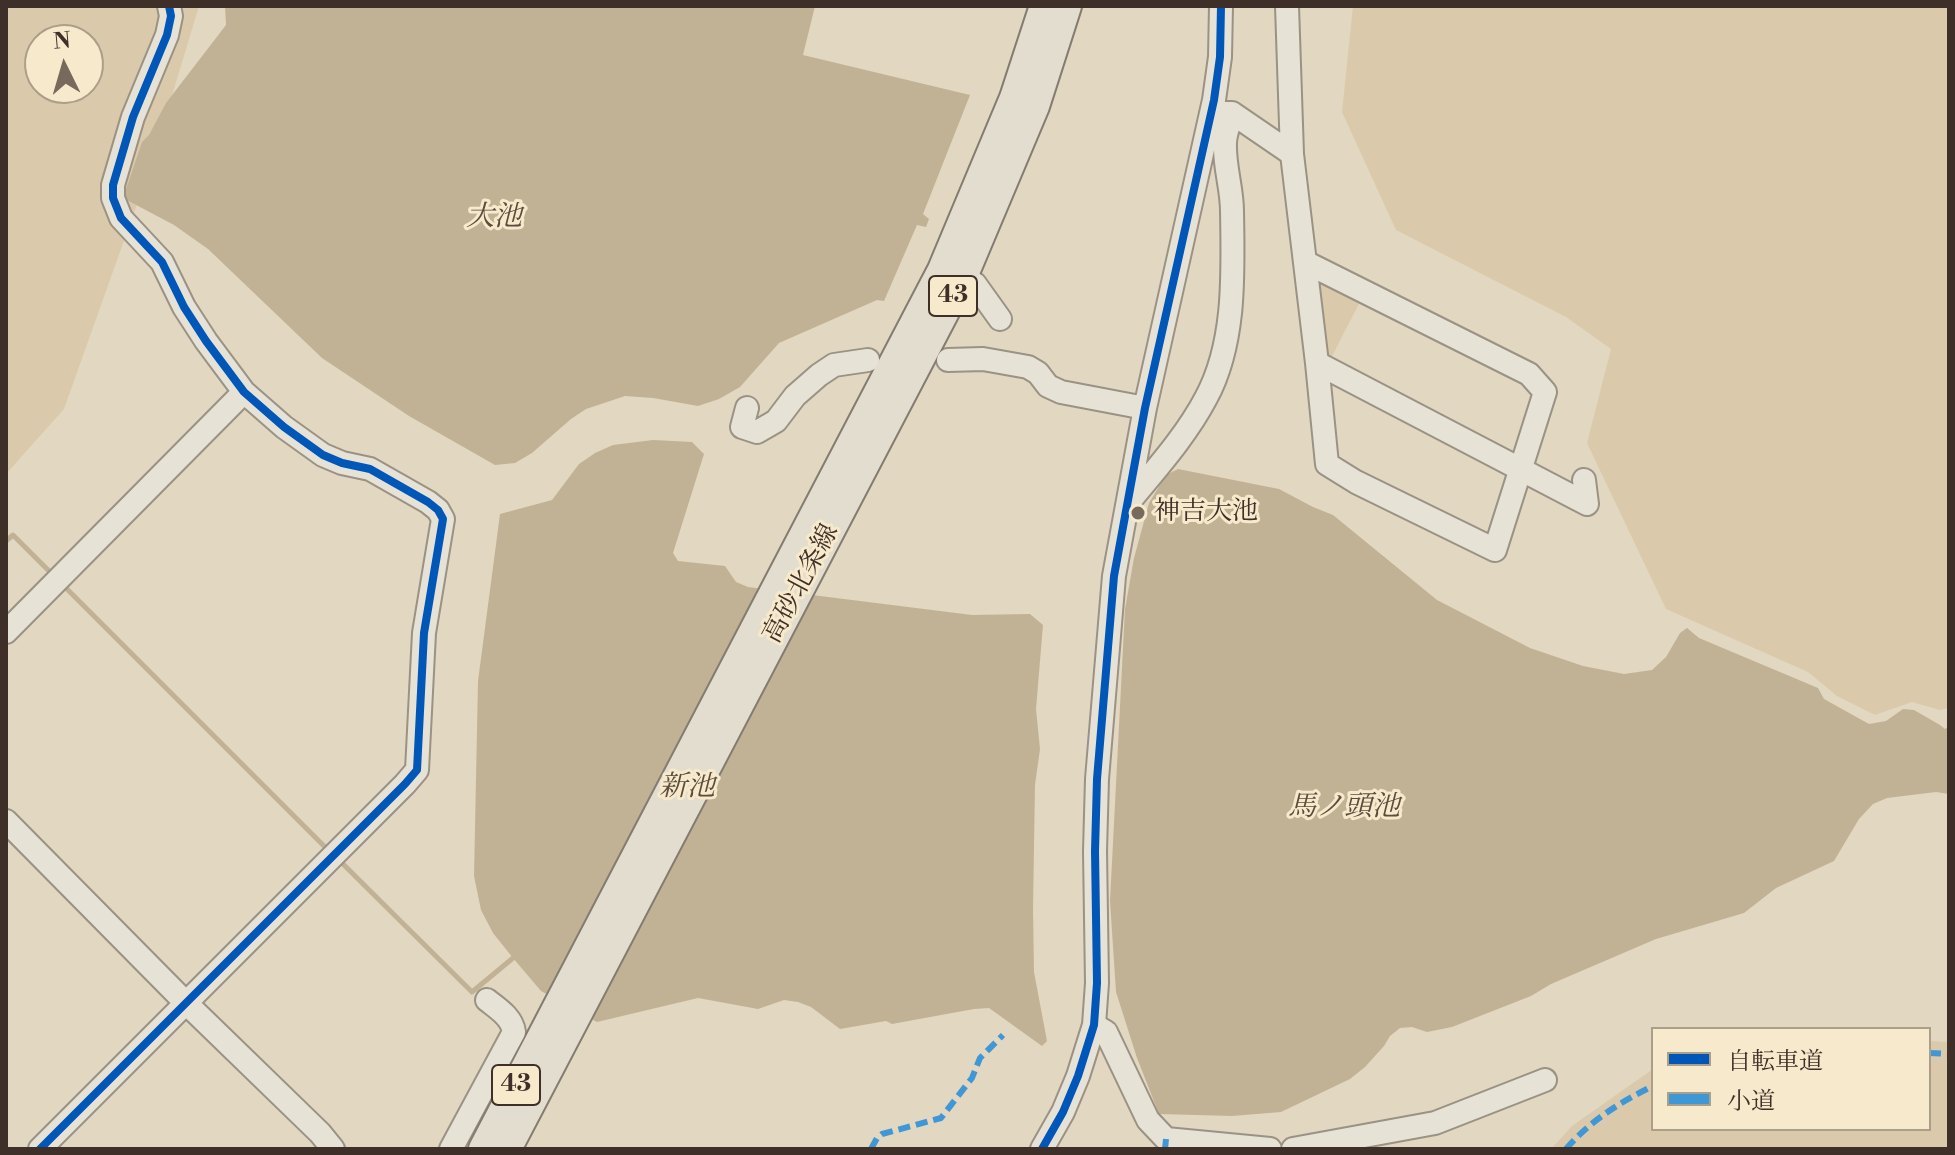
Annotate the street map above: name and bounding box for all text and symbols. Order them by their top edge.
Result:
north arrow [24,24,104,104]
text: N [52,27,72,56]
water label: 大池 [466,201,522,235]
road number: 43 [929,276,977,316]
place label: 神吉大池 [1154,497,1258,529]
marker: 神吉大池 [1129,504,1147,522]
street label: 高砂北条線 [758,519,846,649]
water label: 新池 [659,771,715,805]
water label: 馬ノ頭池 [1288,791,1400,825]
legend [1651,1027,1931,1131]
text: 自転車道 [1727,1047,1823,1077]
road number: 43 [492,1065,540,1105]
text: 小道 [1727,1087,1775,1117]

